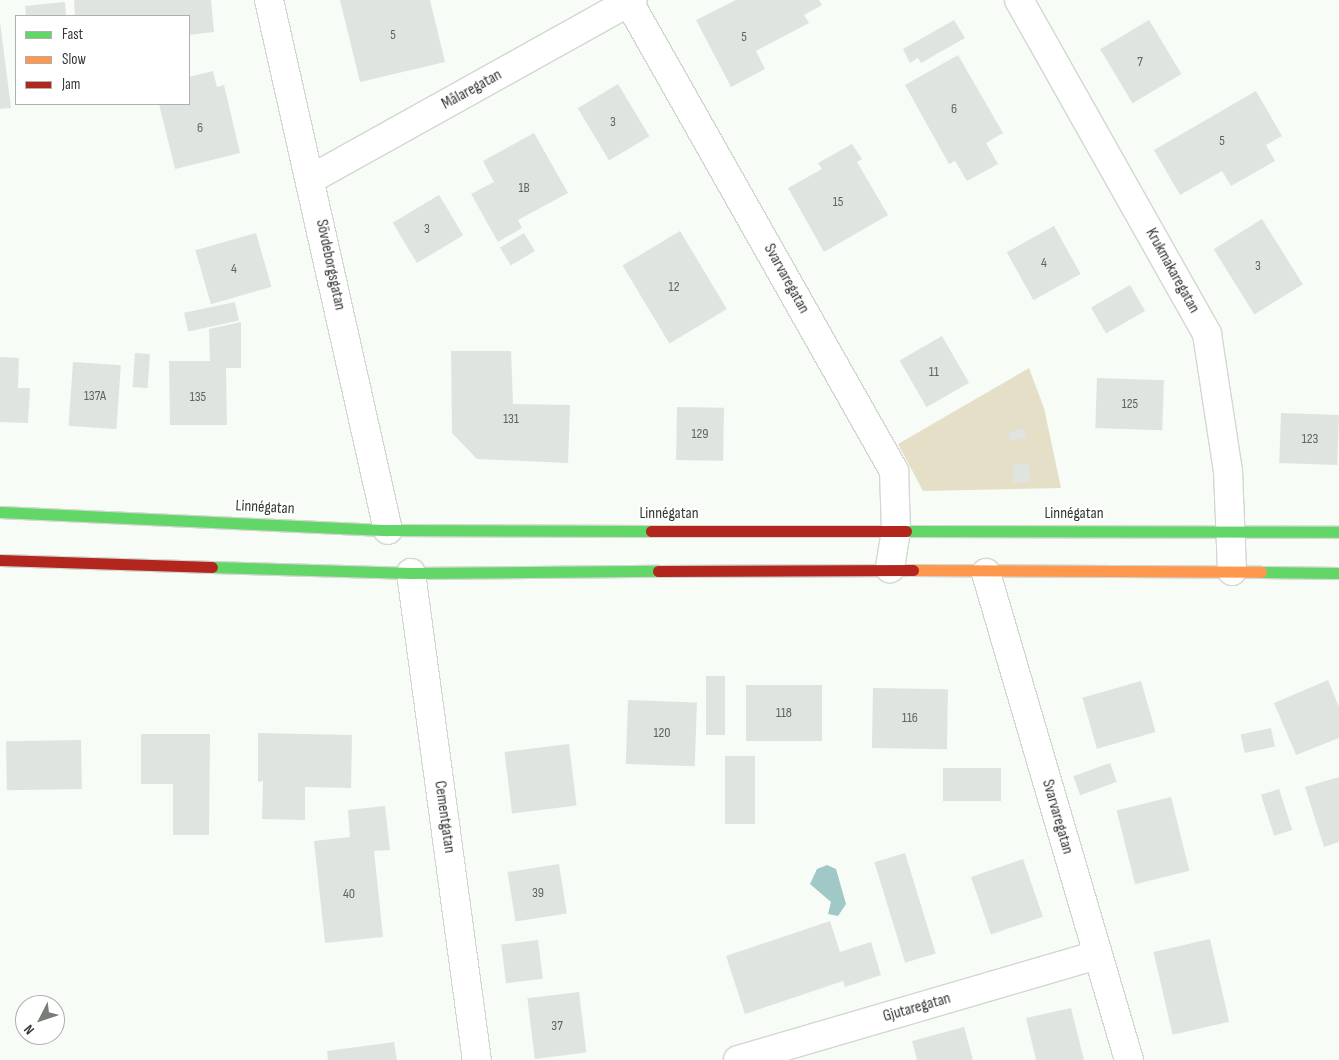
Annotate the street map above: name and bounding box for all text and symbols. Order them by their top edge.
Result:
legend [15,15,190,105]
text: Fast [62,25,83,44]
house number: 5 [390,27,396,43]
house number: 5 [741,29,747,45]
text: Slow [62,50,86,69]
house number: 7 [1137,54,1143,70]
street label: Målaregatan [439,66,505,114]
text: Jam [62,75,80,94]
house number: 6 [951,101,957,117]
house number: 3 [610,114,616,130]
house number: 6 [197,120,203,136]
house number: 5 [1219,133,1225,149]
house number: 1B [518,180,530,196]
house number: 15 [833,194,843,210]
street label: Sövdeborgsgatan [311,218,349,312]
house number: 3 [424,221,430,237]
street label: Krukmakaregatan [1141,225,1203,317]
street label: Svarvaregatan [759,241,813,317]
house number: 4 [1041,255,1047,271]
house number: 3 [1255,258,1261,274]
house number: 4 [231,261,237,277]
house number: 12 [669,279,679,295]
house number: 11 [929,364,939,380]
house number: 137A [84,388,106,404]
house number: 135 [190,389,206,405]
house number: 125 [1122,396,1138,412]
house number: 131 [503,411,519,427]
house number: 129 [691,426,709,442]
house number: 123 [1302,431,1318,447]
street label: Linnégatan [235,497,295,519]
street label: Linnégatan [639,504,699,524]
street label: Linnégatan [1044,504,1104,524]
house number: 118 [776,705,792,721]
house number: 116 [902,710,918,726]
house number: 120 [653,725,671,741]
street label: Svarvaregatan [1037,778,1077,856]
street label: Cementgatan [429,780,459,854]
house number: 39 [532,885,544,901]
house number: 40 [343,886,355,902]
street label: Gjutaregatan [881,989,953,1027]
north arrow [15,995,65,1045]
house number: 37 [551,1018,563,1034]
text: N [20,1021,38,1038]

